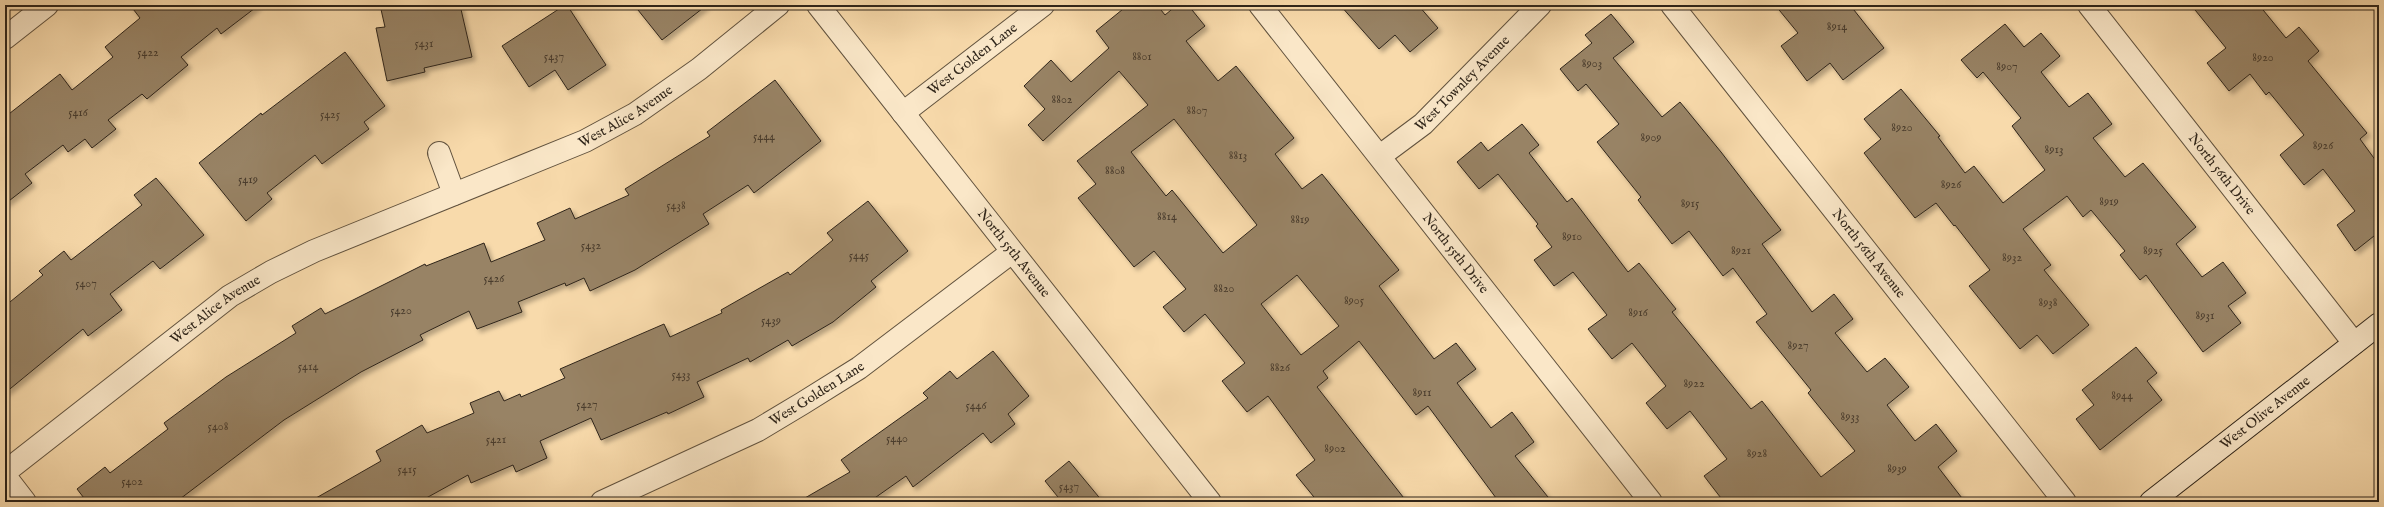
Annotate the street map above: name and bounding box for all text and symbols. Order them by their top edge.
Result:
street label: West Golden Lane [924,19,1022,100]
house number: 8914 [1827,19,1847,34]
street label: West Townley Avenue [1412,31,1514,136]
house number: 5431 [414,36,434,51]
house number: 5422 [137,45,159,60]
house number: 5437 [544,49,564,64]
house number: 8801 [1132,49,1152,64]
house number: 8920 [2252,50,2274,65]
house number: 8903 [1582,56,1602,71]
house number: 8907 [1996,59,2018,74]
street label: West Alice Avenue [575,81,677,152]
house number: 8802 [1052,92,1073,107]
house number: 8807 [1187,103,1207,118]
house number: 5416 [68,105,89,120]
house number: 5425 [320,107,341,122]
house number: 8920 [1891,120,1913,135]
house number: 5444 [753,129,775,144]
house number: 8909 [1640,130,1662,145]
street label: North 56th Drive [2184,130,2260,219]
house number: 8926 [2313,138,2334,153]
house number: 8913 [2045,142,2063,157]
house number: 8813 [1229,148,1247,163]
house number: 8808 [1105,163,1125,178]
house number: 5419 [238,172,258,187]
house number: 8926 [1941,177,1962,192]
house number: 8919 [2099,194,2119,209]
house number: 8915 [1681,196,1700,211]
house number: 5438 [666,198,686,213]
street label: North 55th Avenue [973,205,1055,302]
street label: North 56th Avenue [1828,205,1910,302]
house number: 8814 [1157,209,1177,224]
street label: North 55th Drive [1418,209,1493,298]
house number: 8819 [1290,212,1310,227]
house number: 8910 [1562,229,1582,244]
house number: 5432 [581,238,602,253]
house number: 8921 [1731,243,1751,258]
house number: 8925 [2143,243,2164,258]
house number: 5445 [849,248,870,263]
house number: 8932 [2002,250,2022,265]
street label: West Alice Avenue [167,271,264,348]
house number: 5426 [484,271,505,286]
house number: 5407 [75,276,97,291]
house number: 8820 [1214,281,1235,296]
house number: 8905 [1344,293,1365,308]
house number: 8938 [2038,295,2058,310]
house number: 5420 [390,303,412,318]
house number: 8916 [1628,305,1649,320]
house number: 8931 [2196,308,2214,323]
house number: 5439 [761,313,781,328]
house number: 8927 [1787,338,1809,353]
street label: West Golden Lane [766,357,869,430]
house number: 5414 [298,359,318,374]
house number: 8826 [1270,360,1291,375]
house number: 5433 [671,367,691,382]
street label: West Olive Avenue [2217,372,2314,454]
house number: 8922 [1683,376,1705,391]
house number: 8911 [1413,385,1431,400]
house number: 8944 [2111,388,2133,403]
house number: 5427 [576,397,598,412]
house number: 5446 [965,398,987,413]
house number: 8933 [1841,409,1859,424]
house number: 5408 [208,419,229,434]
house number: 5440 [886,431,908,446]
house number: 5421 [486,432,506,447]
house number: 8902 [1324,441,1346,456]
house number: 8928 [1747,446,1767,461]
house number: 8939 [1887,461,1907,476]
house number: 5415 [398,462,417,477]
house number: 5402 [121,474,143,489]
house number: 5437 [1059,479,1079,494]

